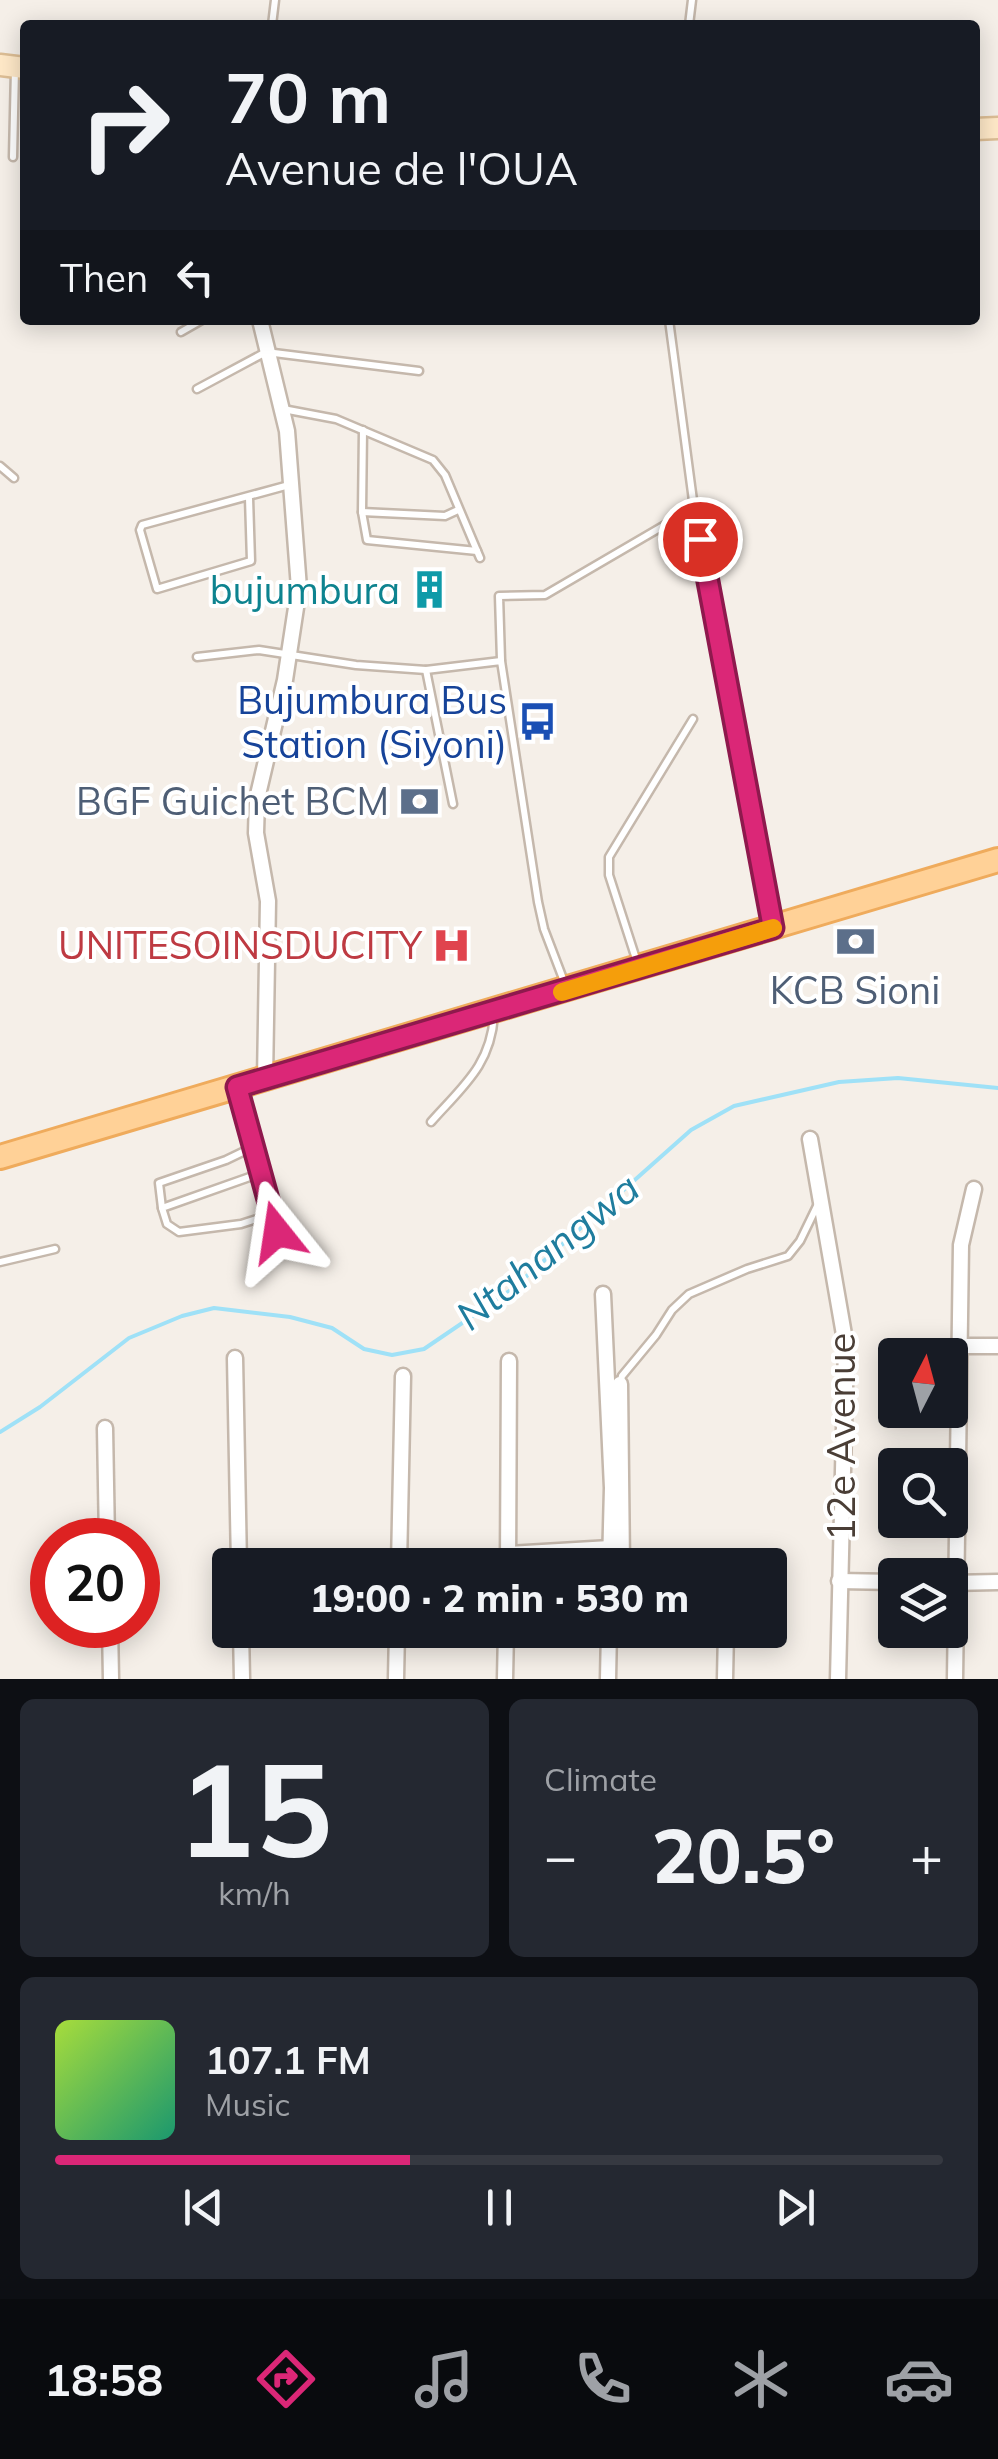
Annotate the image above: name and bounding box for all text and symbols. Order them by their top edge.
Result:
text: 70 m [225,53,391,141]
icon: right [60,60,190,190]
text: Avenue de l'OUA [225,140,578,196]
icon: left [168,250,223,305]
text: Then [60,254,148,302]
pin [658,497,743,582]
icon: arrive [673,512,728,567]
place label: bujumbura [210,566,400,614]
building icon: bujumbura [409,569,451,611]
place label: Bujumbura Bus Station (Siyoni) [237,676,507,768]
bus stop icon: Bujumbura Bus Station (Siyoni) [516,701,558,743]
place label: BGF Guichet BCM [76,777,389,825]
bank icon: BGF Guichet BCM [398,780,440,822]
bank icon: KCB Sioni [834,920,876,962]
place label: UNITESOINSDUCITY [58,921,423,969]
hospital icon: UNITESOINSDUCITY [431,924,473,966]
place label: KCB Sioni [770,966,940,1014]
water label: Ntahangwa [445,1162,649,1340]
position arrow [225,1180,329,1284]
street label: 12e Avenue [817,1333,865,1541]
north arrow [878,1338,968,1428]
map controls [878,1338,968,1648]
button: search [878,1448,968,1538]
speed limit sign: 20 [30,1518,160,1648]
button: layers [878,1558,968,1648]
text: 19:00 · 2 min · 530 m [310,1574,689,1622]
text: 15 [176,1726,333,1890]
text: Climate [544,1759,657,1799]
text: 20.5° [652,1808,835,1902]
text: − [544,1821,577,1890]
text: + [910,1821,943,1890]
text: km/h [218,1873,291,1913]
text: 107.1 FM [205,2036,371,2084]
text: Music [205,2084,290,2124]
icon: previous [176,2180,231,2235]
icon: pause [472,2180,527,2235]
icon: next [768,2180,823,2235]
icon: directions [251,2344,321,2414]
icon: music [409,2344,479,2414]
icon: phone [568,2344,638,2414]
icon: climate [726,2344,796,2414]
icon: car [884,2344,954,2414]
text: 18:58 [44,2351,163,2407]

